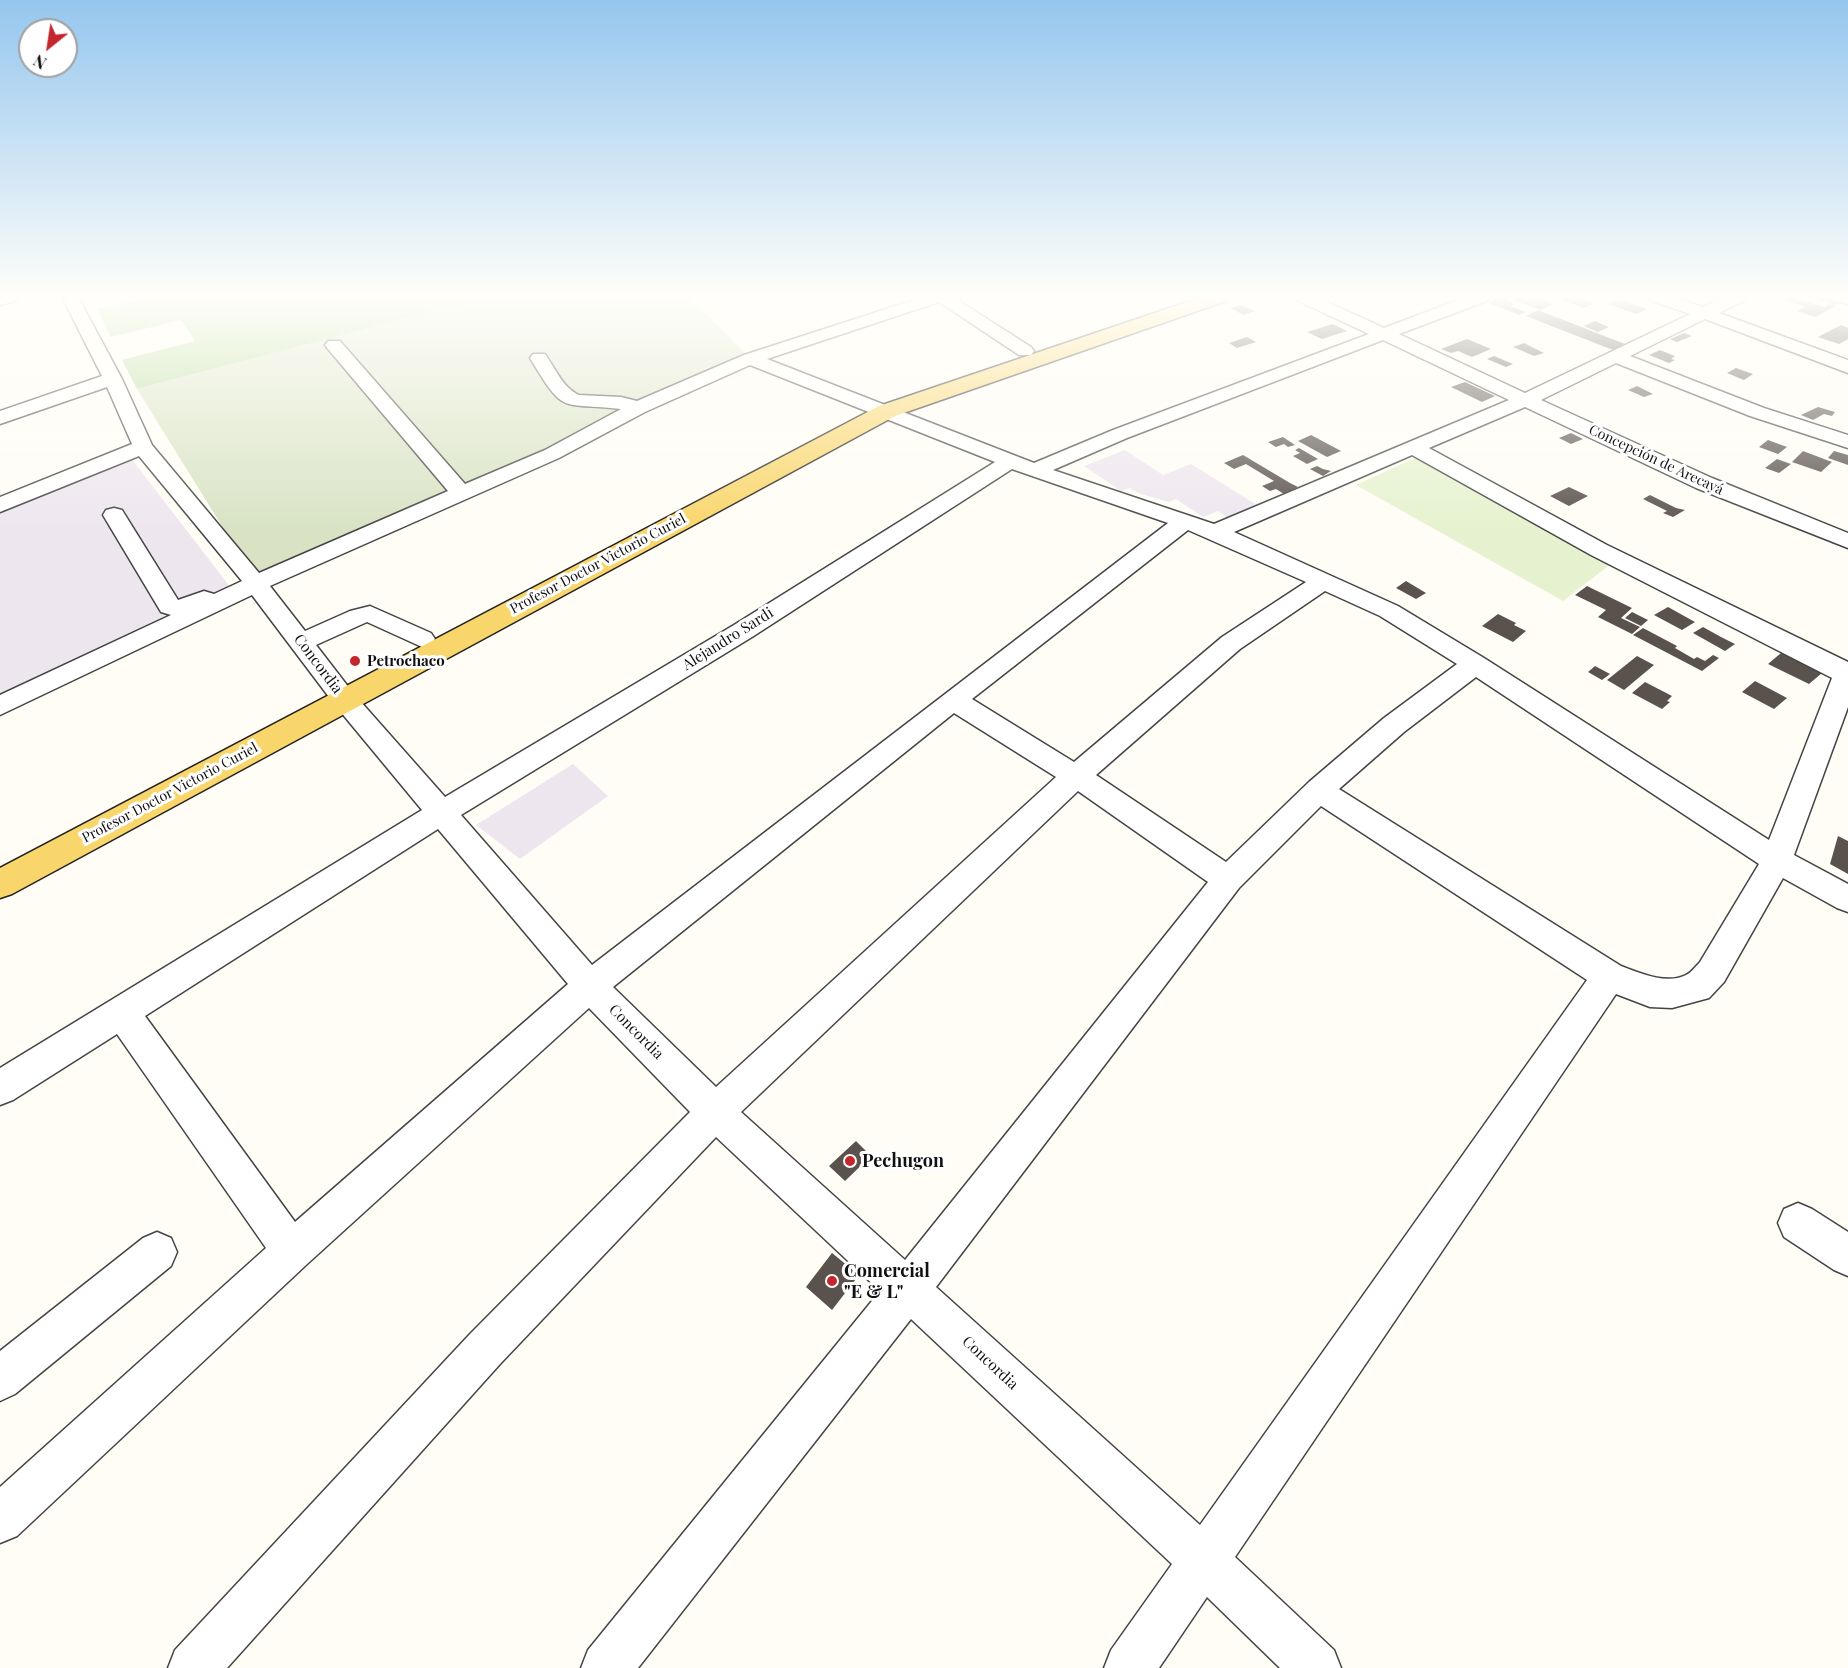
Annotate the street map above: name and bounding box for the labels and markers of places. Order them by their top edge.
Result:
place label: Petrochaco [367,652,445,670]
marker: Petrochaco [348,654,362,668]
place label: Pechugon [862,1150,944,1172]
marker: Pechugon [843,1154,857,1168]
place label: Comercial "E & L" [844,1260,930,1302]
marker: Comercial "E & L" [825,1274,839,1288]

